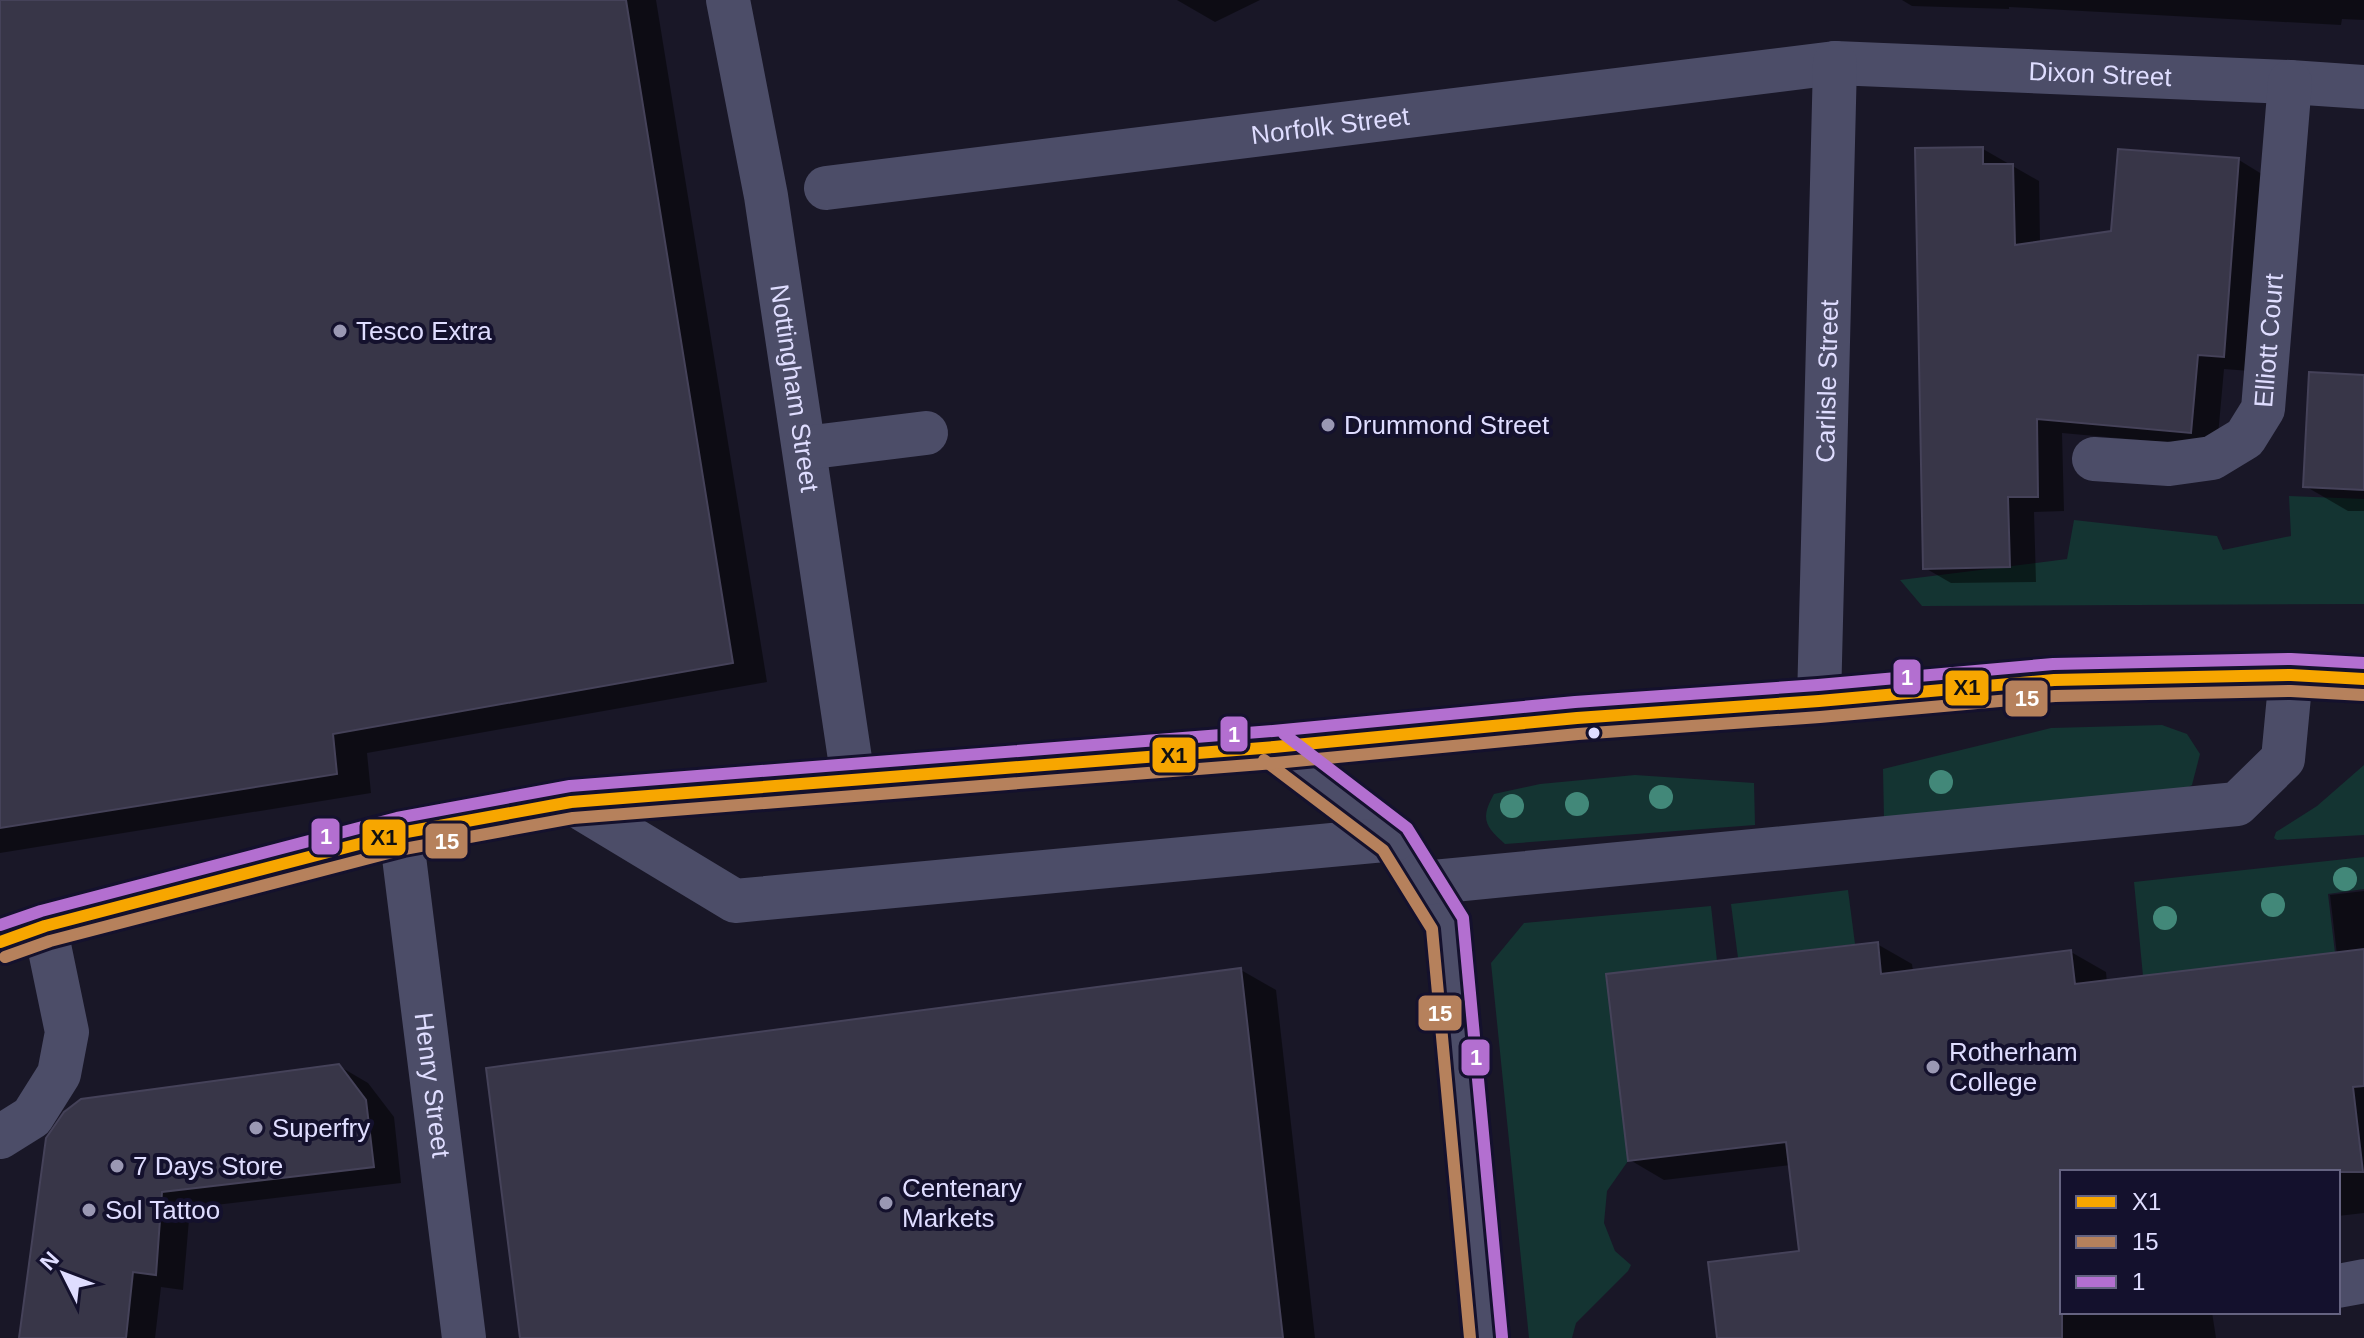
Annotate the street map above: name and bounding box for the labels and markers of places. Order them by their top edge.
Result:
place label: Tesco Extra [356,316,492,346]
marker: Tesco Extra [331,322,349,340]
place label: Drummond Street [1344,410,1550,440]
marker: Drummond Street [1319,416,1337,434]
unlabelled marker [1586,725,1602,741]
place label: Rotherham College [1949,1037,2078,1097]
marker: Rotherham College [1924,1058,1942,1076]
place label: Superfry [272,1113,370,1143]
marker: Superfry [247,1119,265,1137]
place label: 7 Days Store [133,1151,283,1181]
marker: 7 Days Store [108,1157,126,1175]
place label: Centenary Markets [902,1173,1022,1233]
marker: Centenary Markets [877,1194,895,1212]
place label: Sol Tattoo [105,1195,220,1225]
marker: Sol Tattoo [80,1201,98,1219]

